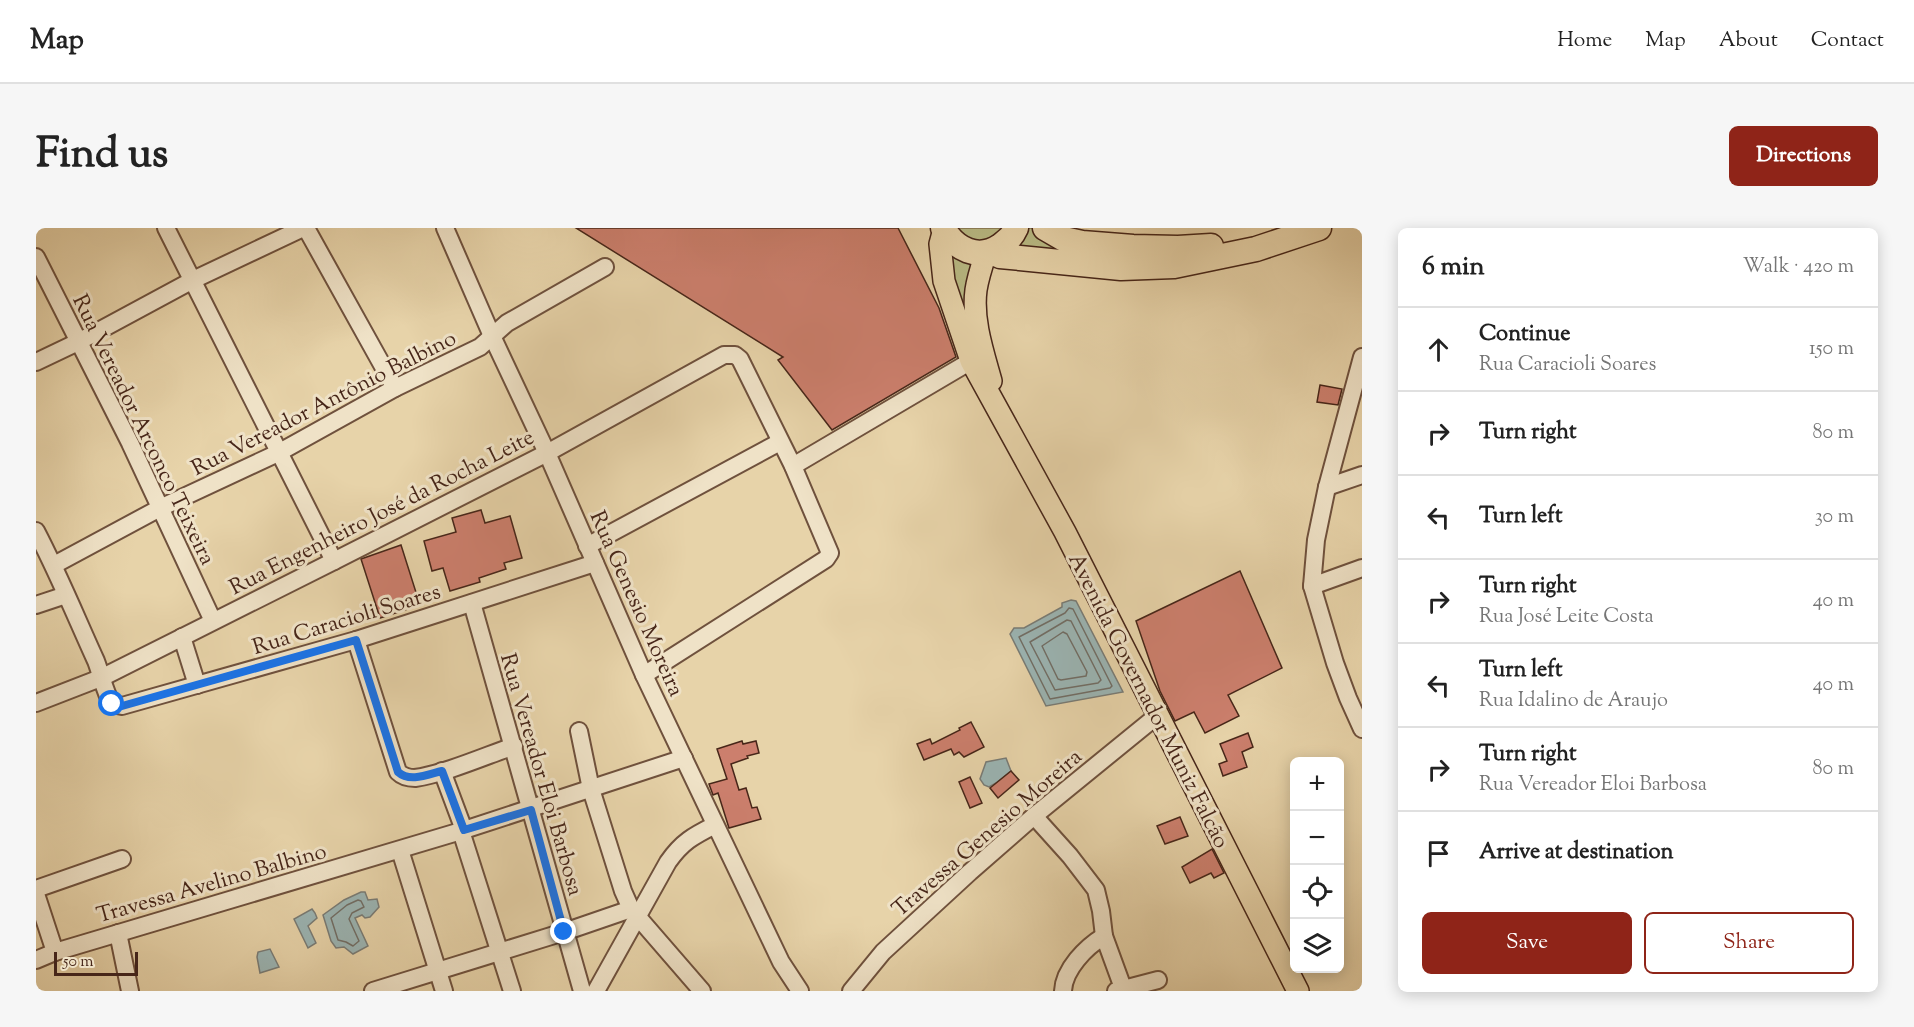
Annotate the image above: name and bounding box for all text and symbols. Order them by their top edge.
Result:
text: Map [30,21,84,61]
text: Home [1557,26,1612,56]
text: Map [1645,26,1686,56]
text: About [1719,26,1778,56]
text: Contact [1811,26,1884,56]
text: Find us [36,126,168,186]
button: Directions [1729,126,1878,186]
text: 6 min [1422,249,1485,286]
text: Walk · 420 m [1743,253,1854,282]
street label: Rua Vereador Arconco Teixeira [63,289,222,571]
text: Continue [1479,319,1570,351]
street label: Rua Vereador Antônio Balbino [186,324,462,486]
icon: ahead [1422,333,1455,366]
text: 150 m [1809,335,1854,364]
text: Rua Caracioli Soares [1479,351,1656,380]
icon: right [1422,417,1455,450]
text: Turn right [1479,417,1576,449]
text: 80 m [1813,419,1854,448]
street label: Rua Engenheiro José da Rocha Leite [224,423,540,605]
icon: left [1422,501,1455,534]
text: Turn left [1479,501,1562,533]
text: 30 m [1815,503,1854,532]
street label: Rua Genesio Moreira [580,506,691,702]
street label: Avenida Governador Muniz Falcão [1059,548,1236,855]
text: Turn right [1479,571,1576,603]
street label: Rua Caracioli Soares [249,577,445,665]
icon: right [1422,585,1455,618]
text: 40 m [1813,587,1854,616]
text: Rua José Leite Costa [1479,603,1654,632]
street label: Rua Vereador Eloi Barbosa [490,650,590,900]
text: Turn left [1479,655,1562,687]
icon: left [1422,669,1455,702]
text: 40 m [1813,671,1854,700]
text: Rua Idalino de Araujo [1479,687,1668,716]
route start [98,690,124,716]
text: Turn right [1479,739,1576,771]
street label: Travessa Genesio Moreira [886,743,1090,926]
icon: right [1422,753,1455,786]
text: 80 m [1813,755,1854,784]
map controls [1290,757,1344,973]
button: + [1290,757,1344,811]
text: Rua Vereador Eloi Barbosa [1479,771,1707,800]
button: − [1290,811,1344,865]
street label: Travessa Avelino Balbino [93,837,331,933]
icon: arrive [1422,837,1455,870]
text: Arrive at destination [1479,837,1674,869]
button: locate [1290,865,1344,919]
button: Save [1422,912,1632,974]
button: Share [1644,912,1854,974]
route end [550,918,576,944]
button: layers [1290,919,1344,973]
scale bar [54,949,138,976]
text: 50 m [63,951,94,974]

